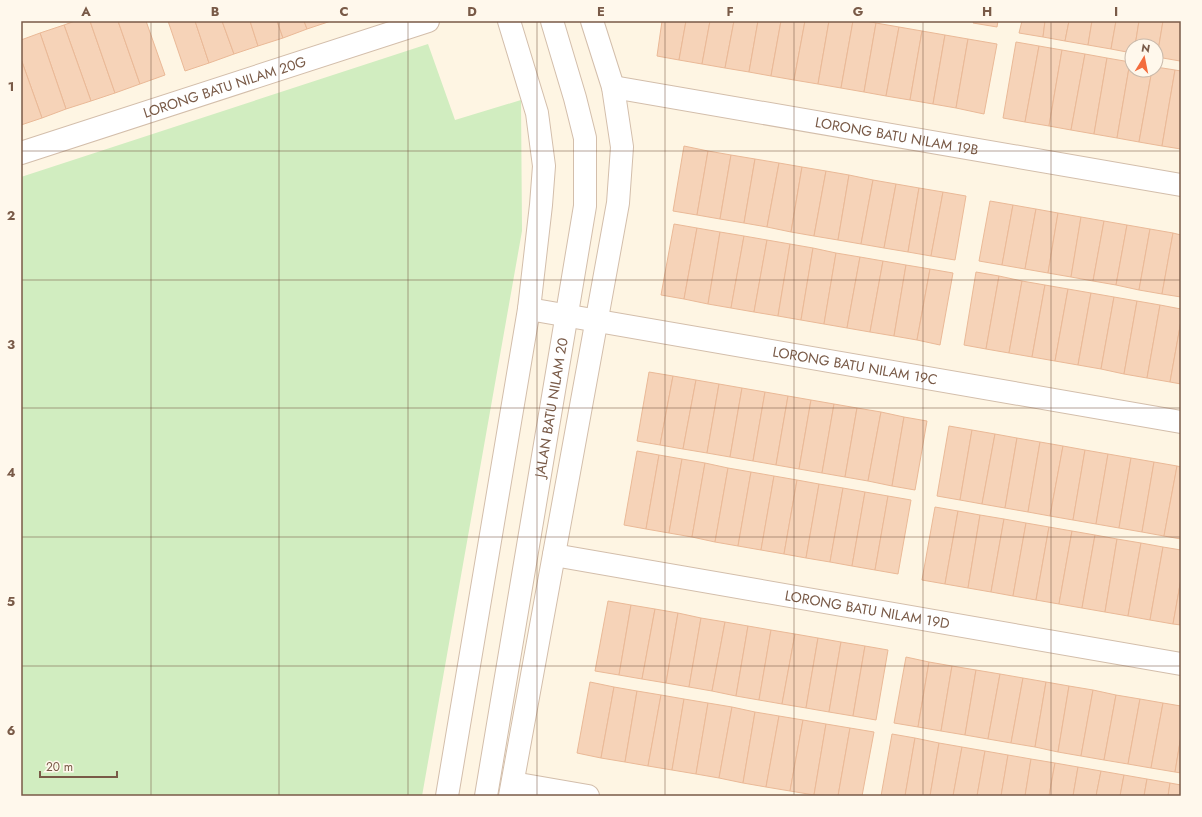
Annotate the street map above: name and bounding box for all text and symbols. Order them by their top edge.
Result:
text: A [80,2,91,21]
text: B [211,2,220,21]
text: C [339,2,349,21]
text: D [467,2,477,21]
text: E [597,2,605,21]
text: F [726,2,734,21]
text: G [853,2,864,21]
text: H [982,2,992,21]
text: I [1114,2,1118,21]
north arrow [1124,38,1164,78]
text: N [1140,40,1151,57]
street label: LORONG BATU NILAM 20G [141,51,309,123]
text: 1 [8,77,14,96]
street label: LORONG BATU NILAM 19B [814,112,980,160]
text: 2 [7,206,15,225]
text: 3 [7,335,15,354]
street label: JALAN BATU NILAM 20 [529,336,573,481]
street label: LORONG BATU NILAM 19C [771,341,939,390]
text: 4 [6,463,16,482]
street label: LORONG BATU NILAM 19D [783,585,951,634]
text: 5 [7,592,15,611]
text: 6 [7,721,16,740]
scale bar [40,753,117,779]
text: 20 m [46,758,73,776]

